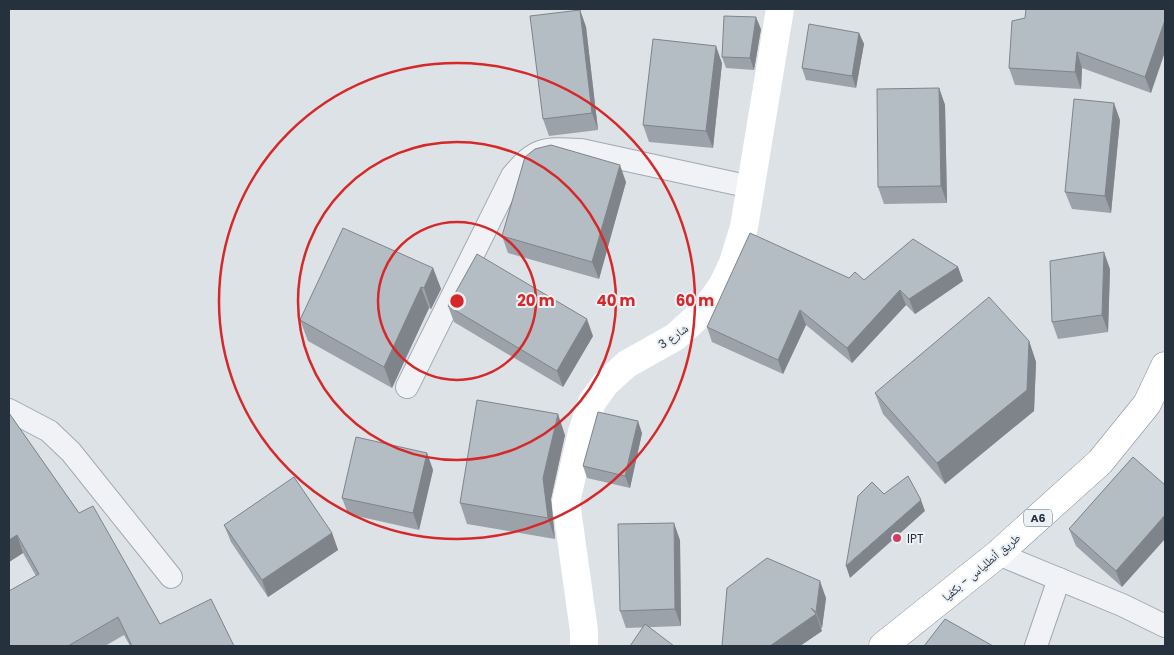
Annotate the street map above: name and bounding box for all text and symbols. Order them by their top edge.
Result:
text: 20 m [517,290,555,311]
text: 40 m [596,290,636,311]
text: 60 m [676,290,714,311]
centre of rings [448,292,466,310]
street label: شارع 3 [655,319,692,352]
road number: A6 [1024,509,1052,526]
street label: طريق أنطلياس - بكفيا [938,529,1024,605]
place label: IPT [907,530,924,547]
marker: IPT [891,532,903,544]

